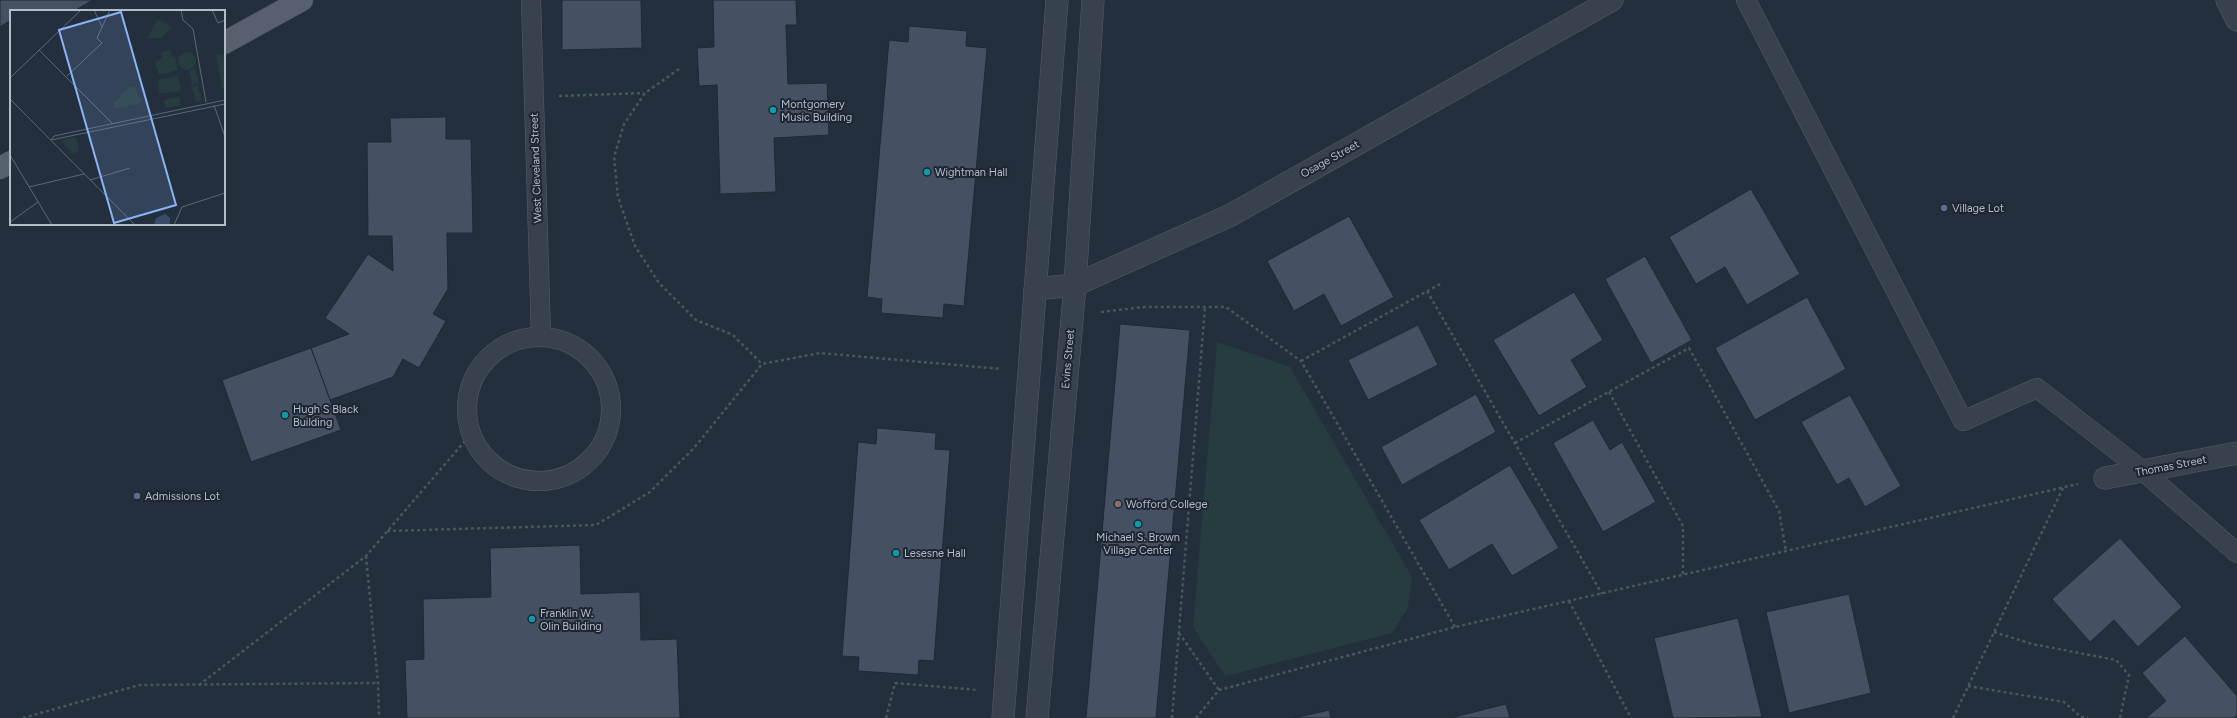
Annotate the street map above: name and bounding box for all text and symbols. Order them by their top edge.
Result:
inset map [10,10,225,225]
place label: Montgomery Music Building [781,98,852,124]
marker: Montgomery Music Building [768,105,778,115]
street label: West Cleveland Street [528,113,544,223]
street label: Osage Street [1298,137,1362,181]
place label: Wightman Hall [935,166,1007,179]
marker: Wightman Hall [922,167,932,177]
place label: Village Lot [1952,202,2004,215]
marker: Village Lot [1939,203,1949,213]
street label: Evins Street [1059,329,1077,389]
place label: Hugh S Black Building [293,403,359,429]
marker: Hugh S Black Building [280,410,290,420]
street label: Thomas Street [2134,453,2208,479]
place label: Admissions Lot [145,490,220,503]
marker: Admissions Lot [132,491,142,501]
place label: Wofford College [1126,498,1207,511]
marker: Wofford College [1113,499,1123,509]
marker: Michael S. Brown Village Center [1133,519,1143,529]
place label: Michael S. Brown Village Center [1096,531,1180,557]
place label: Lesesne Hall [904,547,966,560]
marker: Lesesne Hall [891,548,901,558]
place label: Franklin W. Olin Building [540,607,602,633]
marker: Franklin W. Olin Building [527,614,537,624]

